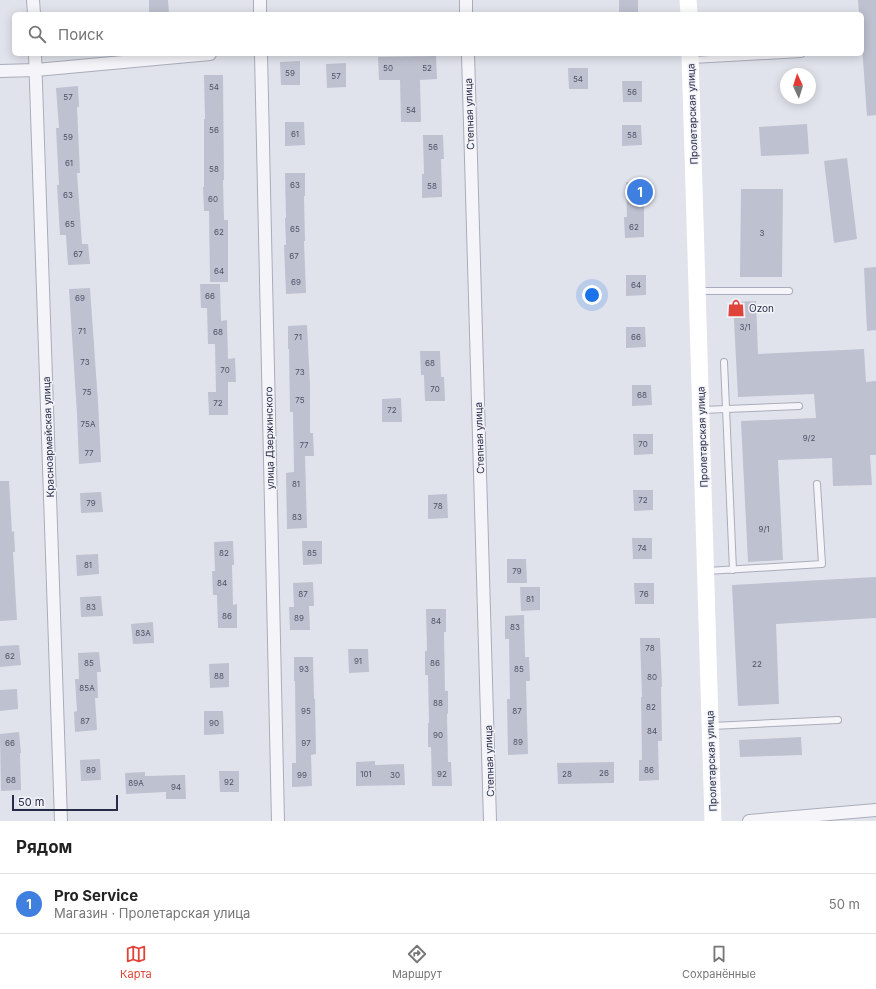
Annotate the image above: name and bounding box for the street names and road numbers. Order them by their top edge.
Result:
street label: Пролетарская улица [684,63,700,165]
street label: Степная улица [462,78,476,150]
street label: Красноармейская улица [40,376,56,498]
street label: улица Дзержинского [262,386,276,490]
street label: Пролетарская улица [694,386,710,488]
street label: Степная улица [472,402,486,474]
street label: Пролетарская улица [703,710,719,812]
street label: Степная улица [482,725,496,797]

